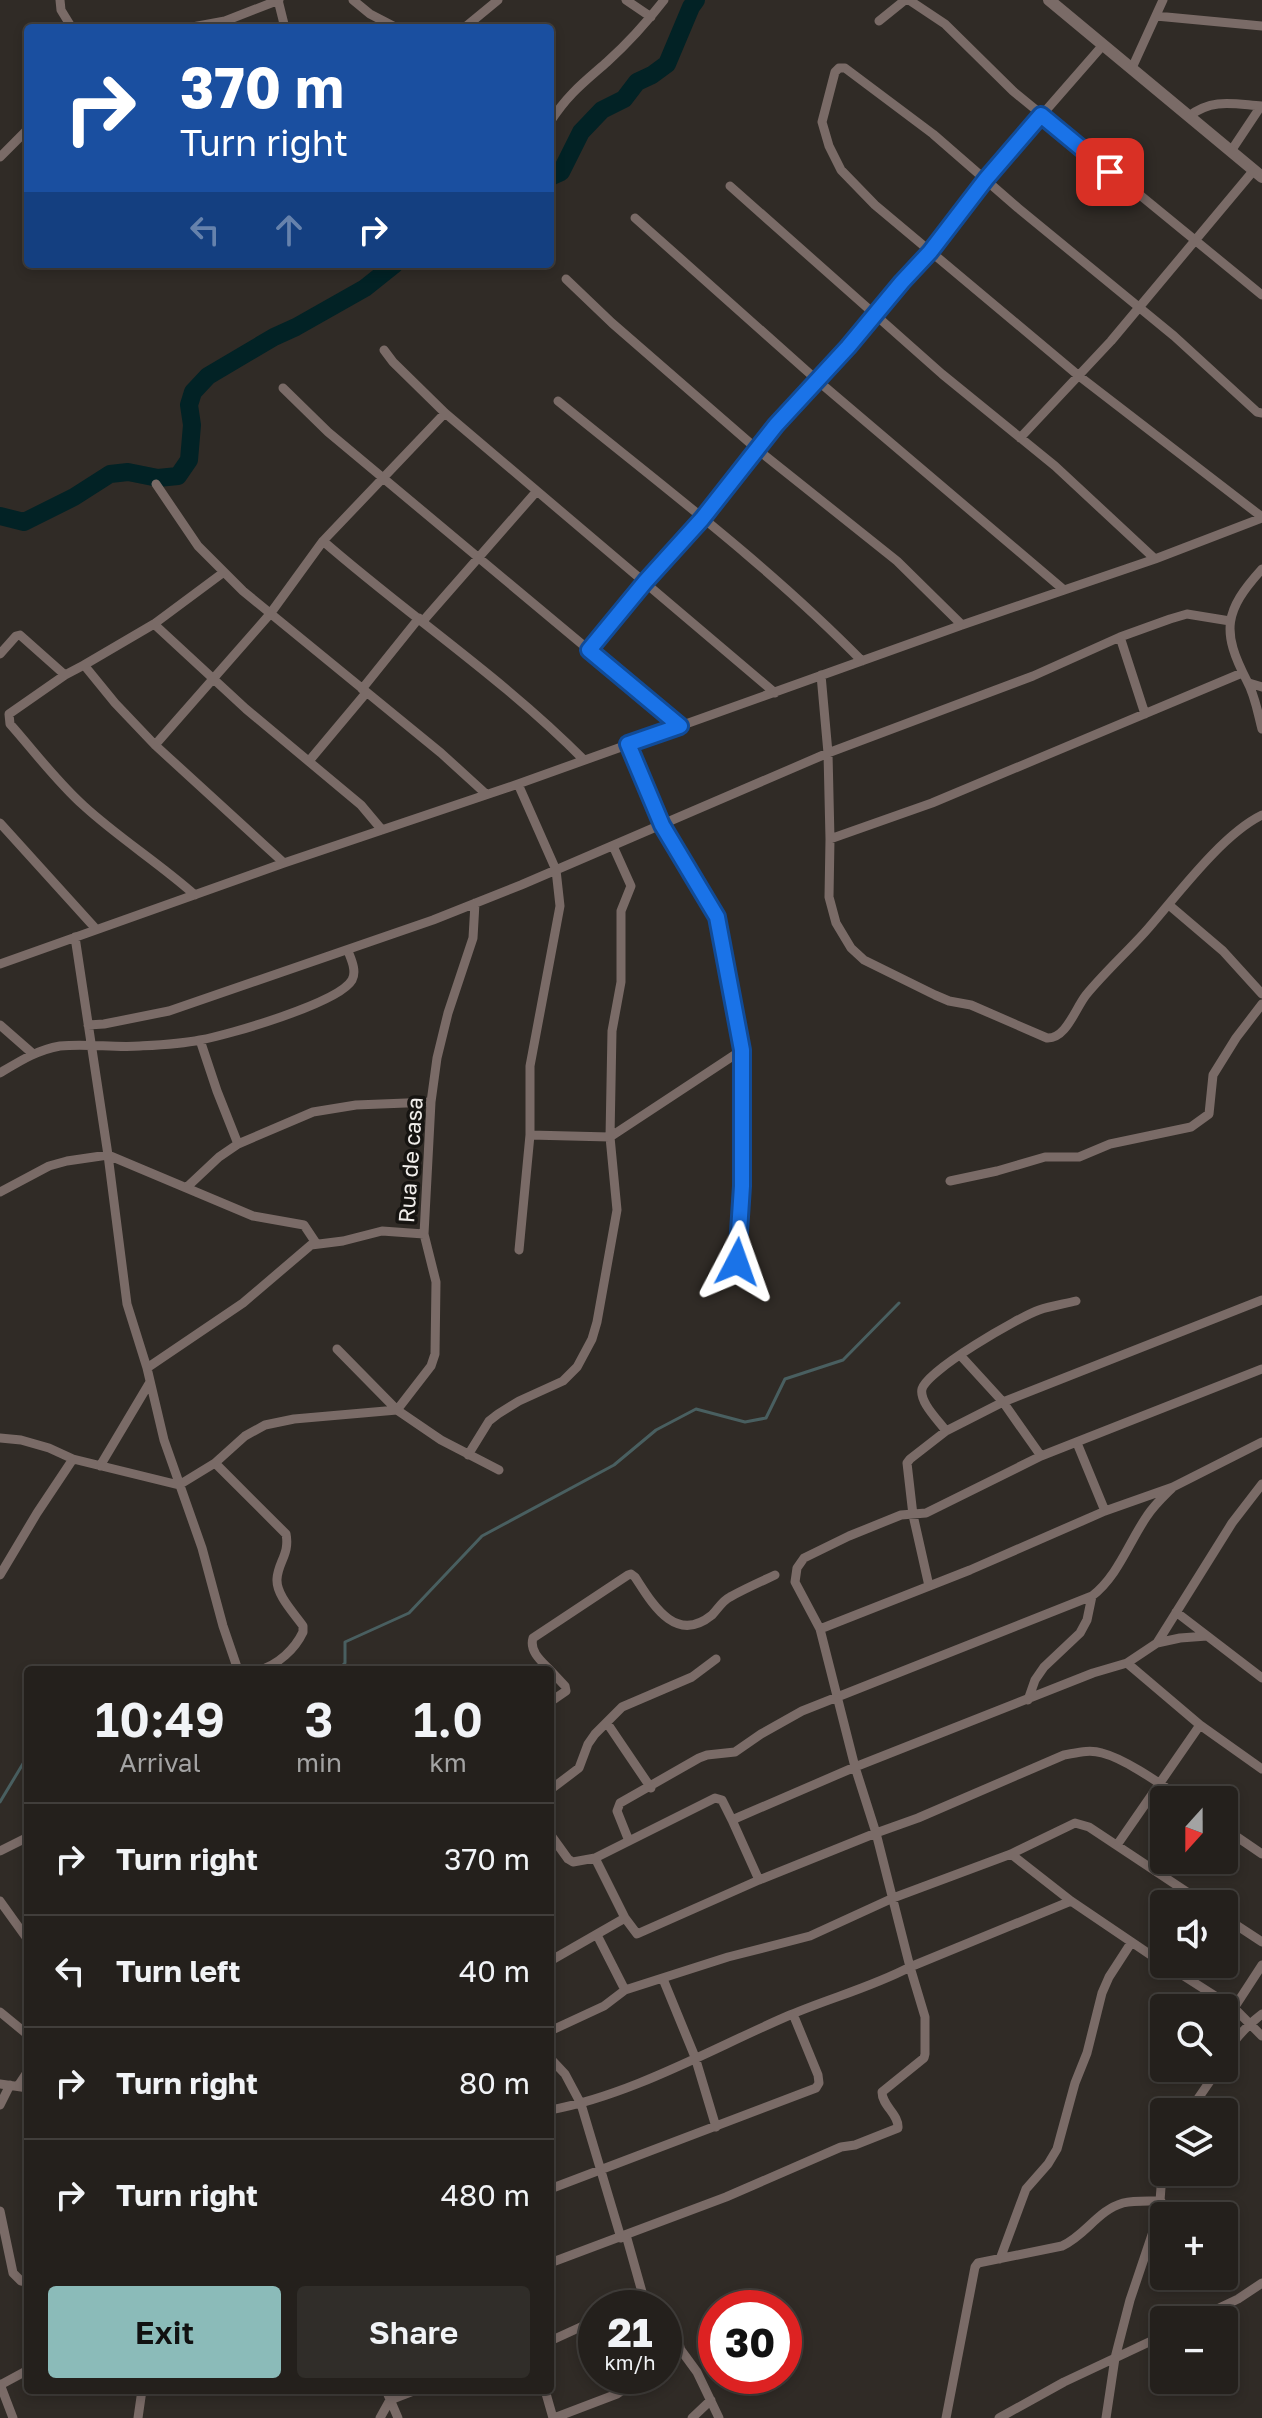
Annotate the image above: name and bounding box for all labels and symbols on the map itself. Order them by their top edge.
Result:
pin [1076,138,1144,206]
street label: Rua de casa [392,1096,428,1224]
position arrow [695,1220,779,1304]
north arrow [1150,1786,1238,1874]
speed limit sign: 30 [698,2290,802,2394]

